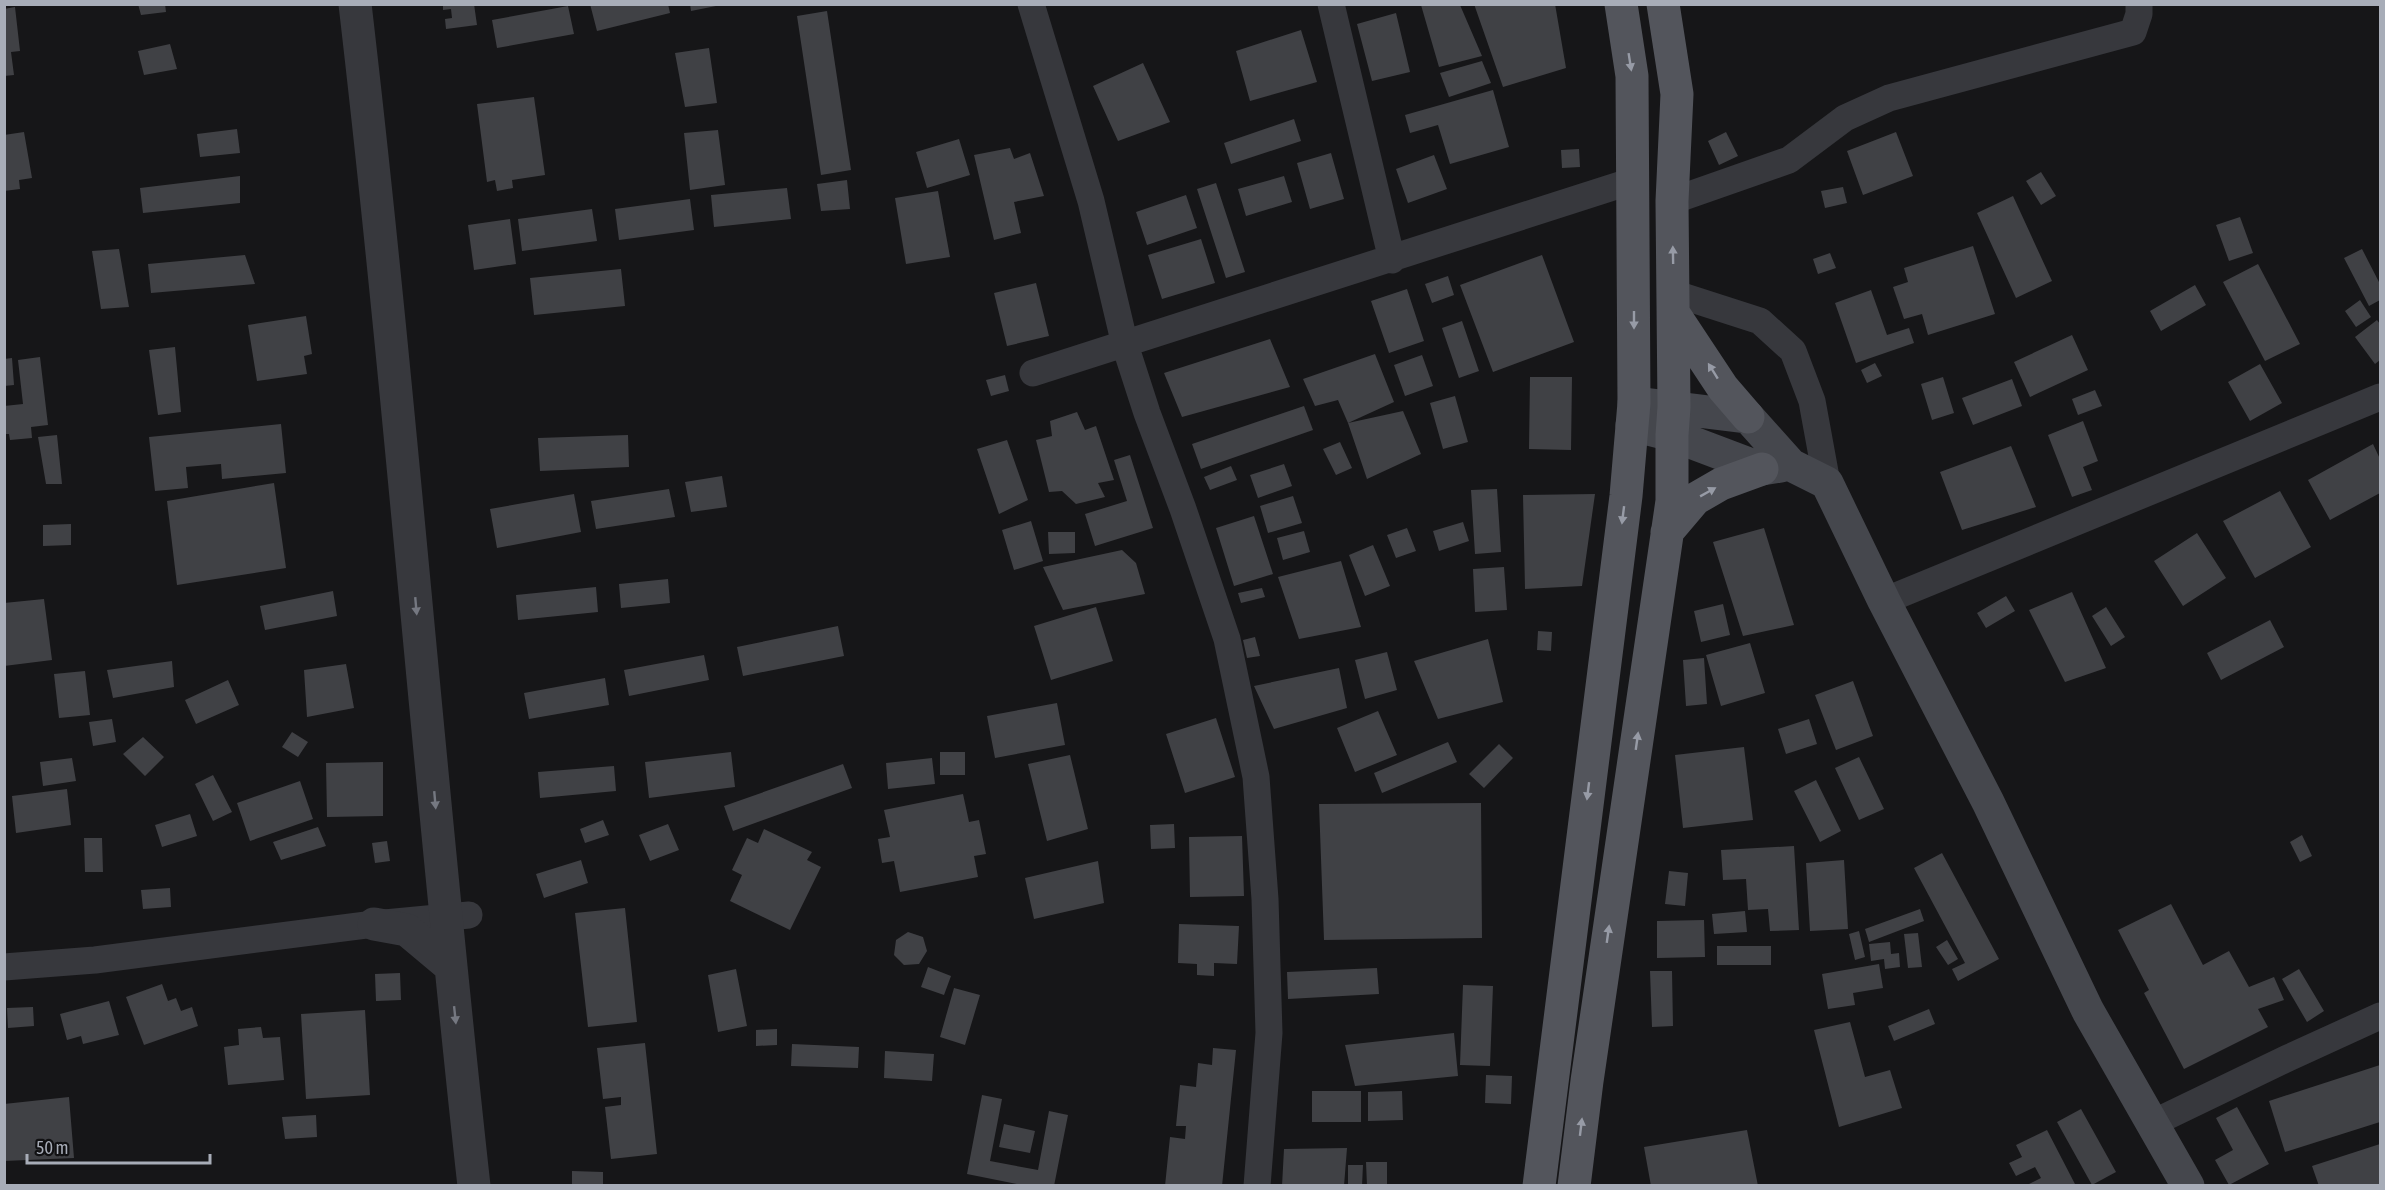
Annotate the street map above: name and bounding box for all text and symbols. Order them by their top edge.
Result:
one-way arrow [1626,53,1635,72]
one-way arrow [1668,246,1678,265]
one-way arrow [1629,311,1639,330]
one-way arrow [1707,362,1718,379]
one-way arrow [1700,486,1716,497]
one-way arrow [1619,505,1628,524]
one-way arrow [411,596,421,615]
one-way arrow [1632,732,1641,751]
one-way arrow [1583,782,1593,801]
one-way arrow [430,791,440,810]
one-way arrow [1604,925,1613,944]
one-way arrow [450,1006,460,1025]
one-way arrow [1576,1118,1586,1137]
scale bar [27,1127,210,1165]
text: 50 m [36,1137,68,1158]

